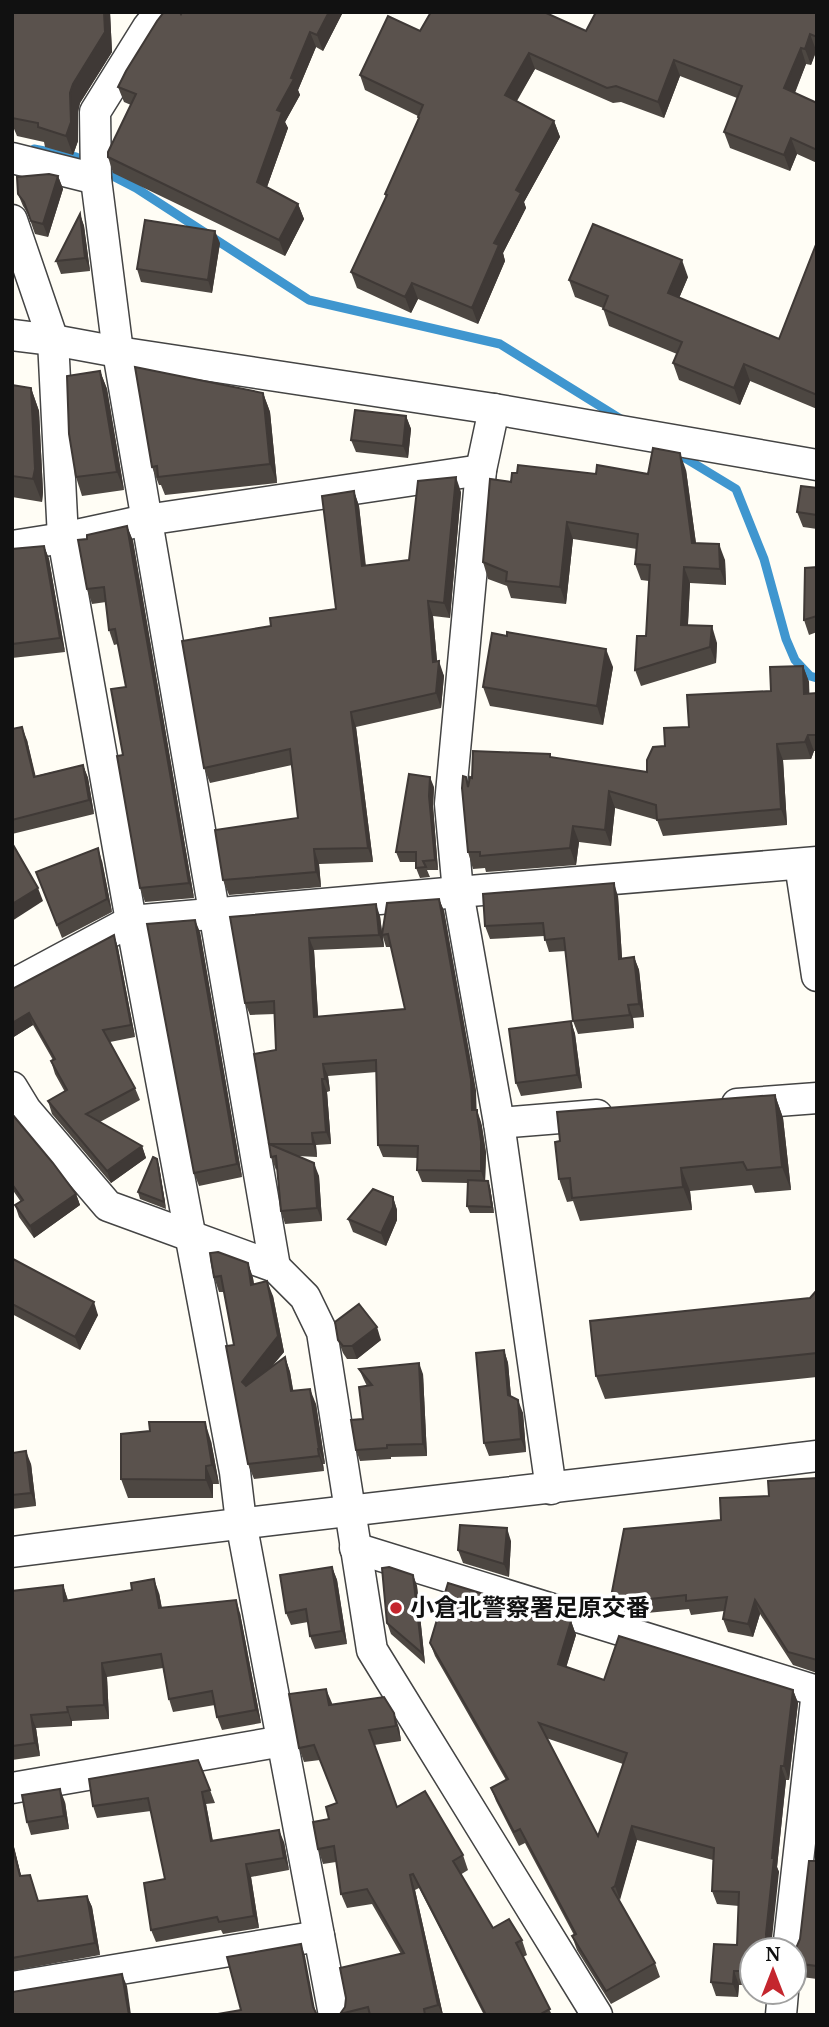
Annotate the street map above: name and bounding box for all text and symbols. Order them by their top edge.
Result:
place label: 小倉北警察署足原交番 [410,1590,650,1623]
marker: 小倉北警察署足原交番 [388,1600,404,1616]
north arrow [738,1936,808,2006]
text: N [766,1941,781,1967]

